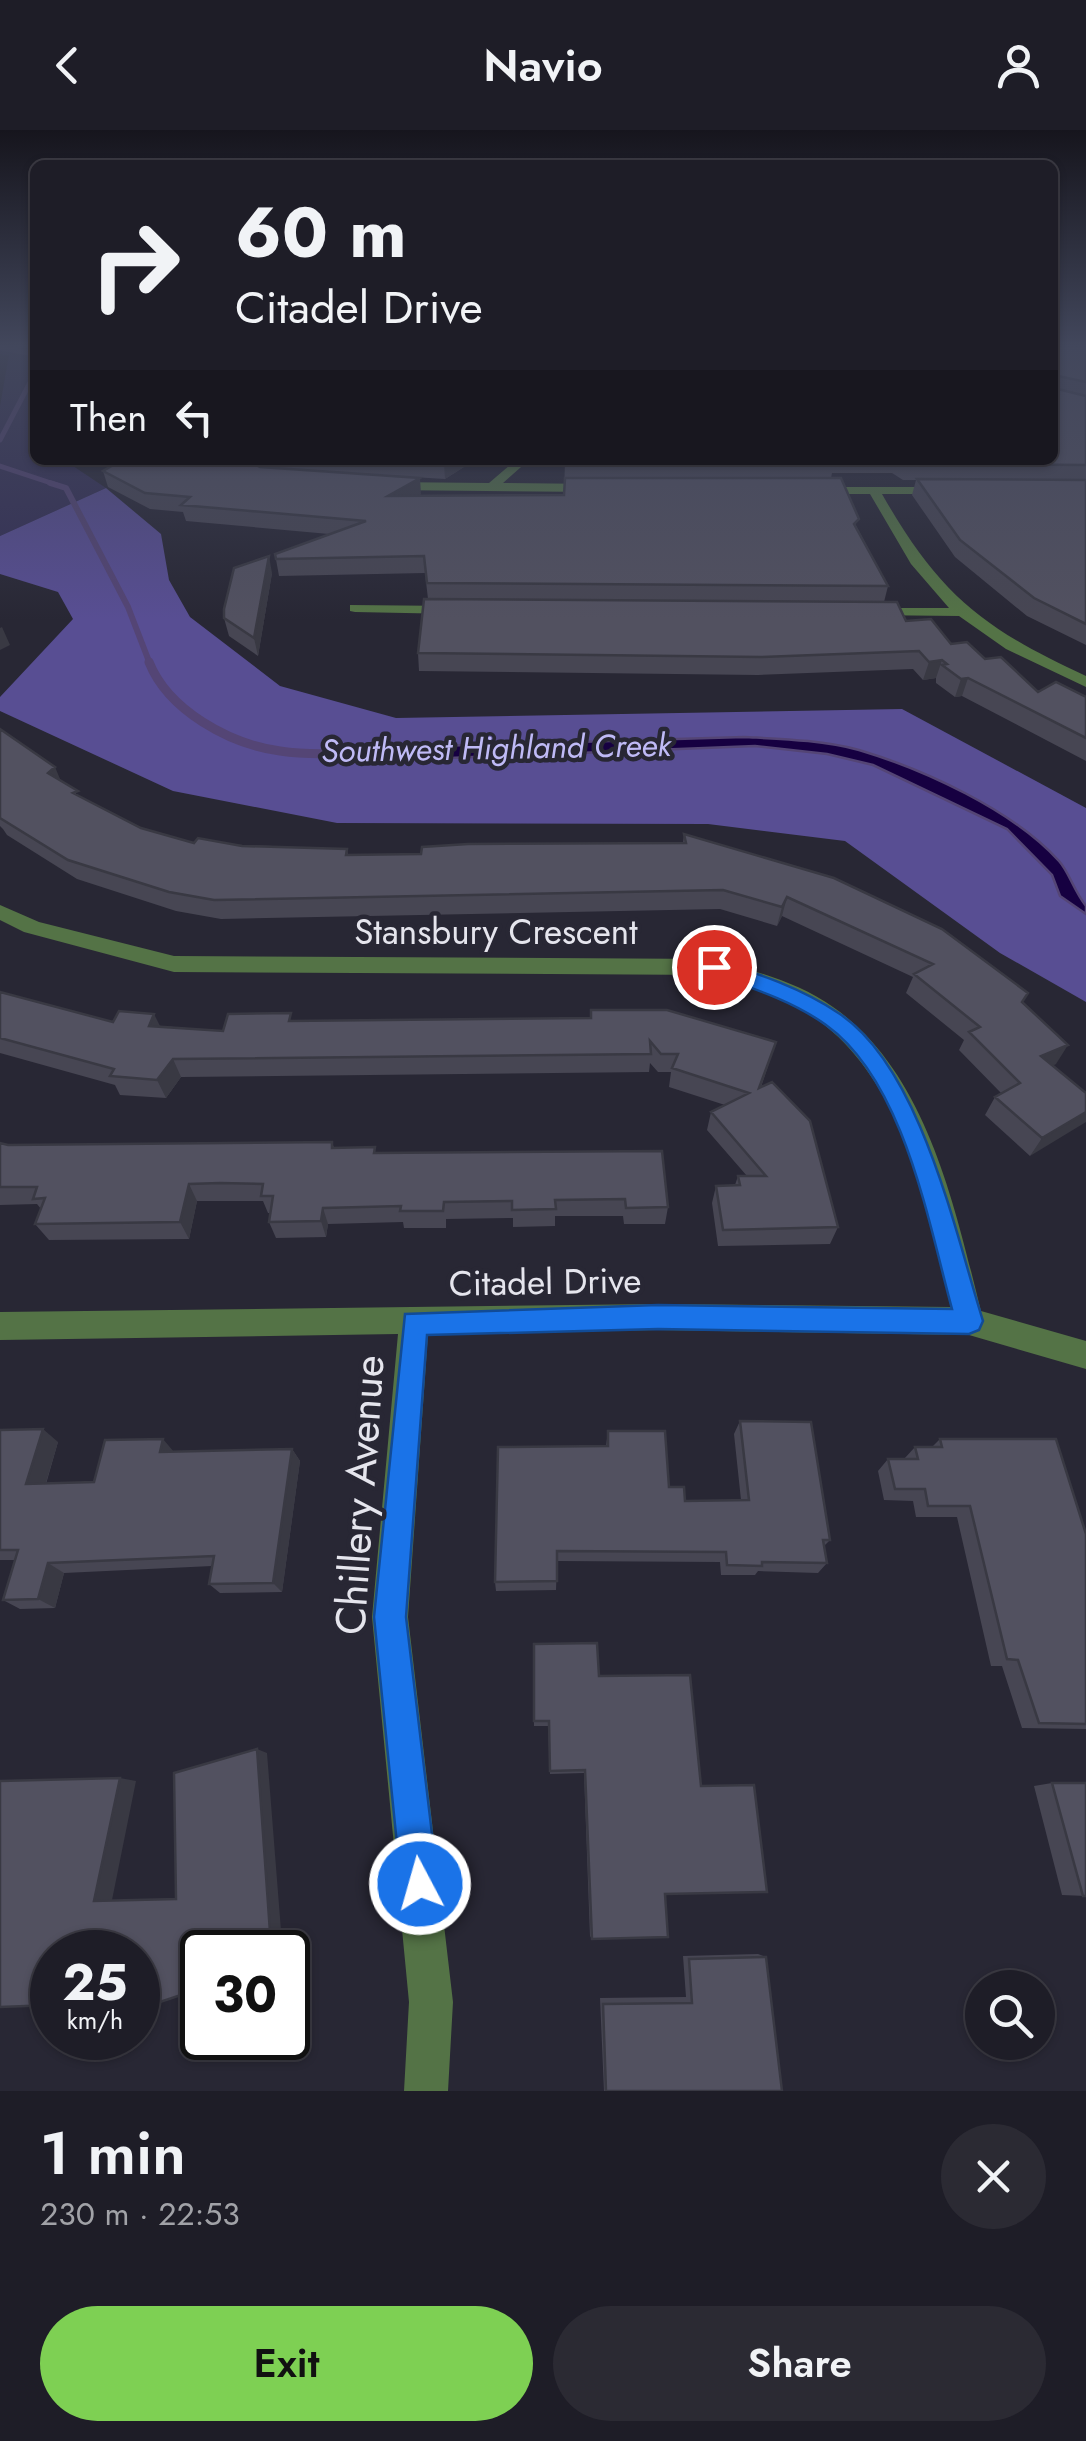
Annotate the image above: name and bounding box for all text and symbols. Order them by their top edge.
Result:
text: Navio [483,33,603,98]
icon: back [40,38,95,93]
icon: person [991,38,1046,93]
text: 60 m [235,182,407,283]
icon: right [70,200,200,330]
text: Citadel Drive [235,275,483,340]
text: Then [70,390,147,445]
icon: left [167,390,222,445]
water label: Southwest Highland Creek [321,722,673,774]
street label: Stansbury Crescent [354,907,638,957]
pin [672,925,757,1010]
icon: arrive [687,940,742,995]
street label: Citadel Drive [448,1255,642,1309]
street label: Chillery Avenue [319,1353,400,1637]
position arrow [368,1832,472,1936]
speed limit sign: 30 [180,1930,310,2060]
text: 25 [62,1946,128,2019]
map controls [965,1970,1055,2060]
button: search [965,1970,1055,2060]
text: km/h [67,2002,123,2038]
text: 1 min [40,2110,186,2197]
button: close [941,2124,1046,2229]
text: 230 m · 22:53 [40,2191,240,2237]
button: Exit [40,2306,533,2421]
button: Share [553,2306,1046,2421]

